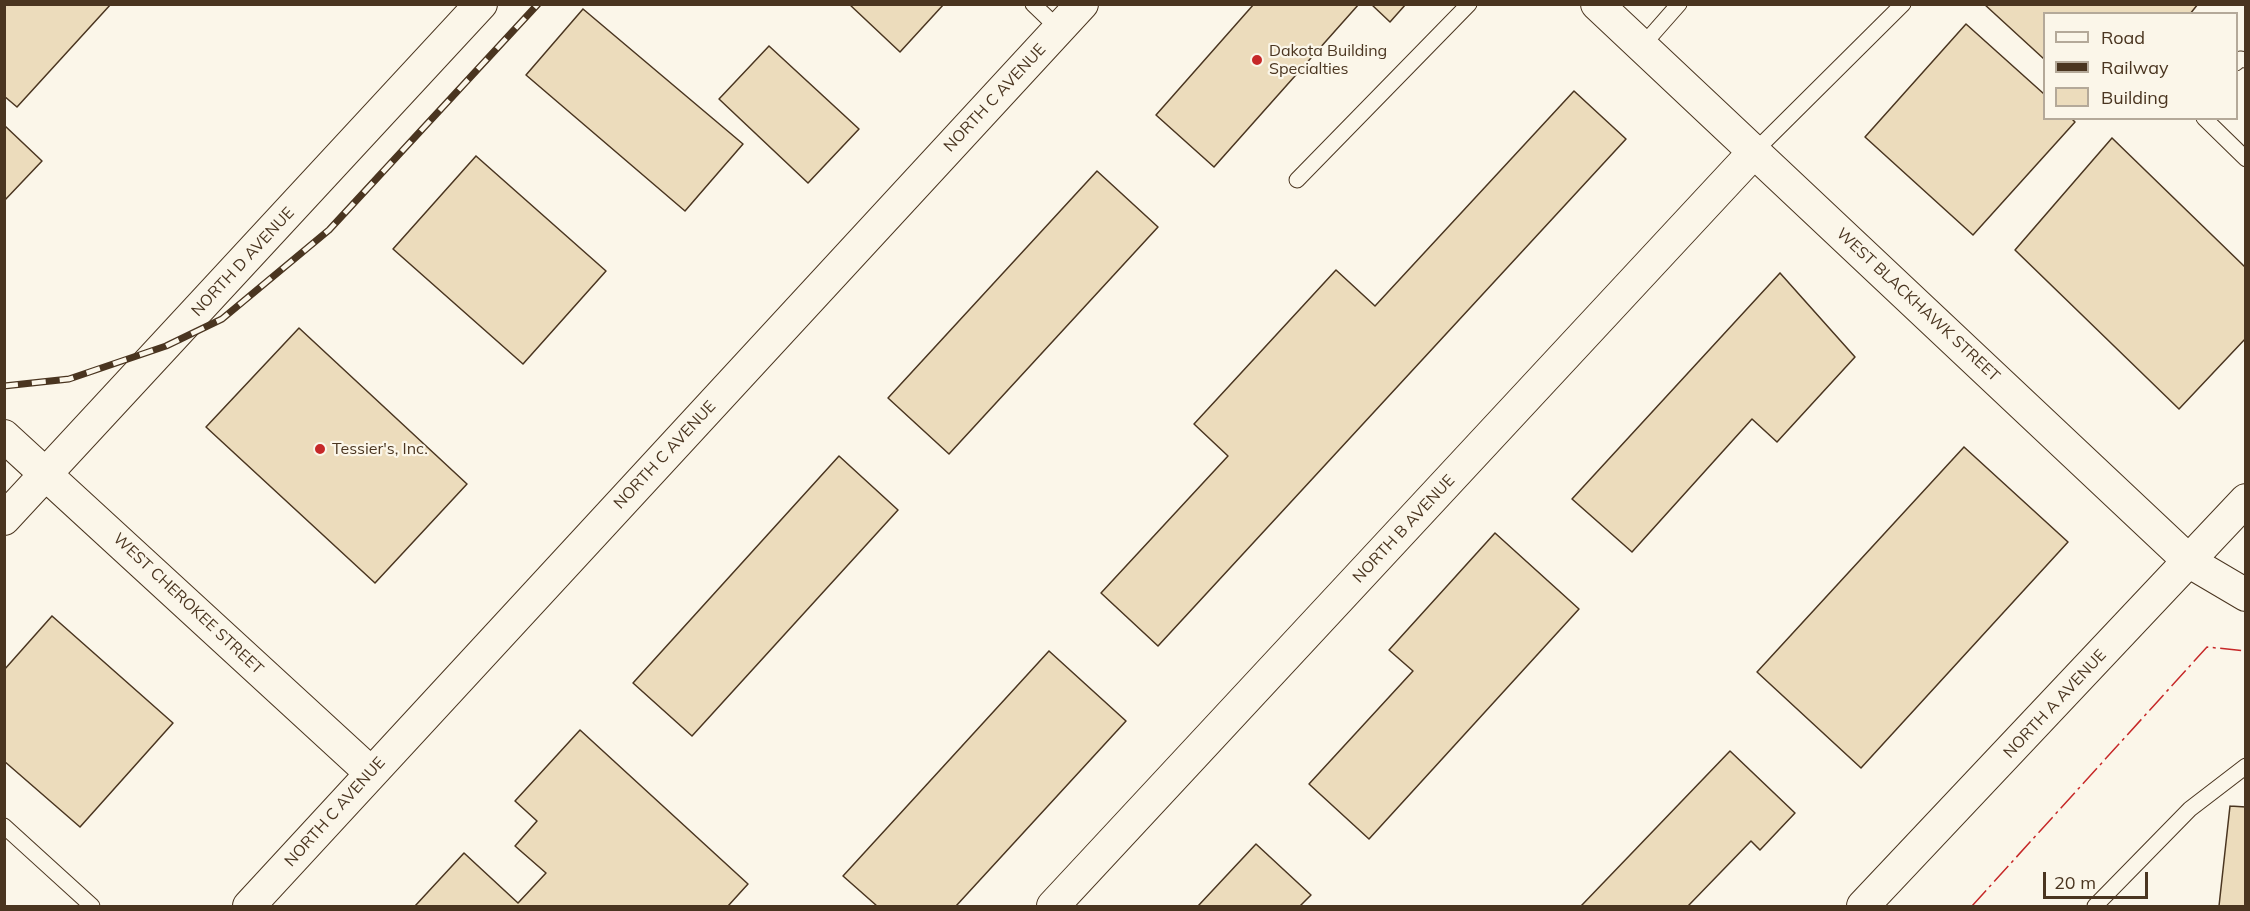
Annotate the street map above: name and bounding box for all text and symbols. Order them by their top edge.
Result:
legend [2043,12,2238,120]
text: Road [2101,26,2145,49]
street label: NORTH C AVENUE [940,40,1050,156]
place label: Dakota Building Specialties [1269,41,1387,79]
marker: Dakota Building Specialties [1250,53,1264,67]
text: Railway [2101,56,2169,79]
text: Building [2101,86,2169,109]
street label: NORTH D AVENUE [188,204,298,320]
street label: WEST BLACKHAWK STREET [1832,224,2004,386]
street label: NORTH C AVENUE [610,397,720,513]
place label: Tessier's, Inc. [332,439,428,459]
marker: Tessier's, Inc. [313,442,327,456]
street label: NORTH B AVENUE [1349,471,1459,587]
street label: WEST CHEROKEE STREET [109,529,267,679]
street label: NORTH A AVENUE [2000,646,2110,762]
street label: NORTH C AVENUE [281,753,389,871]
scale bar [2046,860,2151,898]
text: 20 m [2054,871,2096,894]

